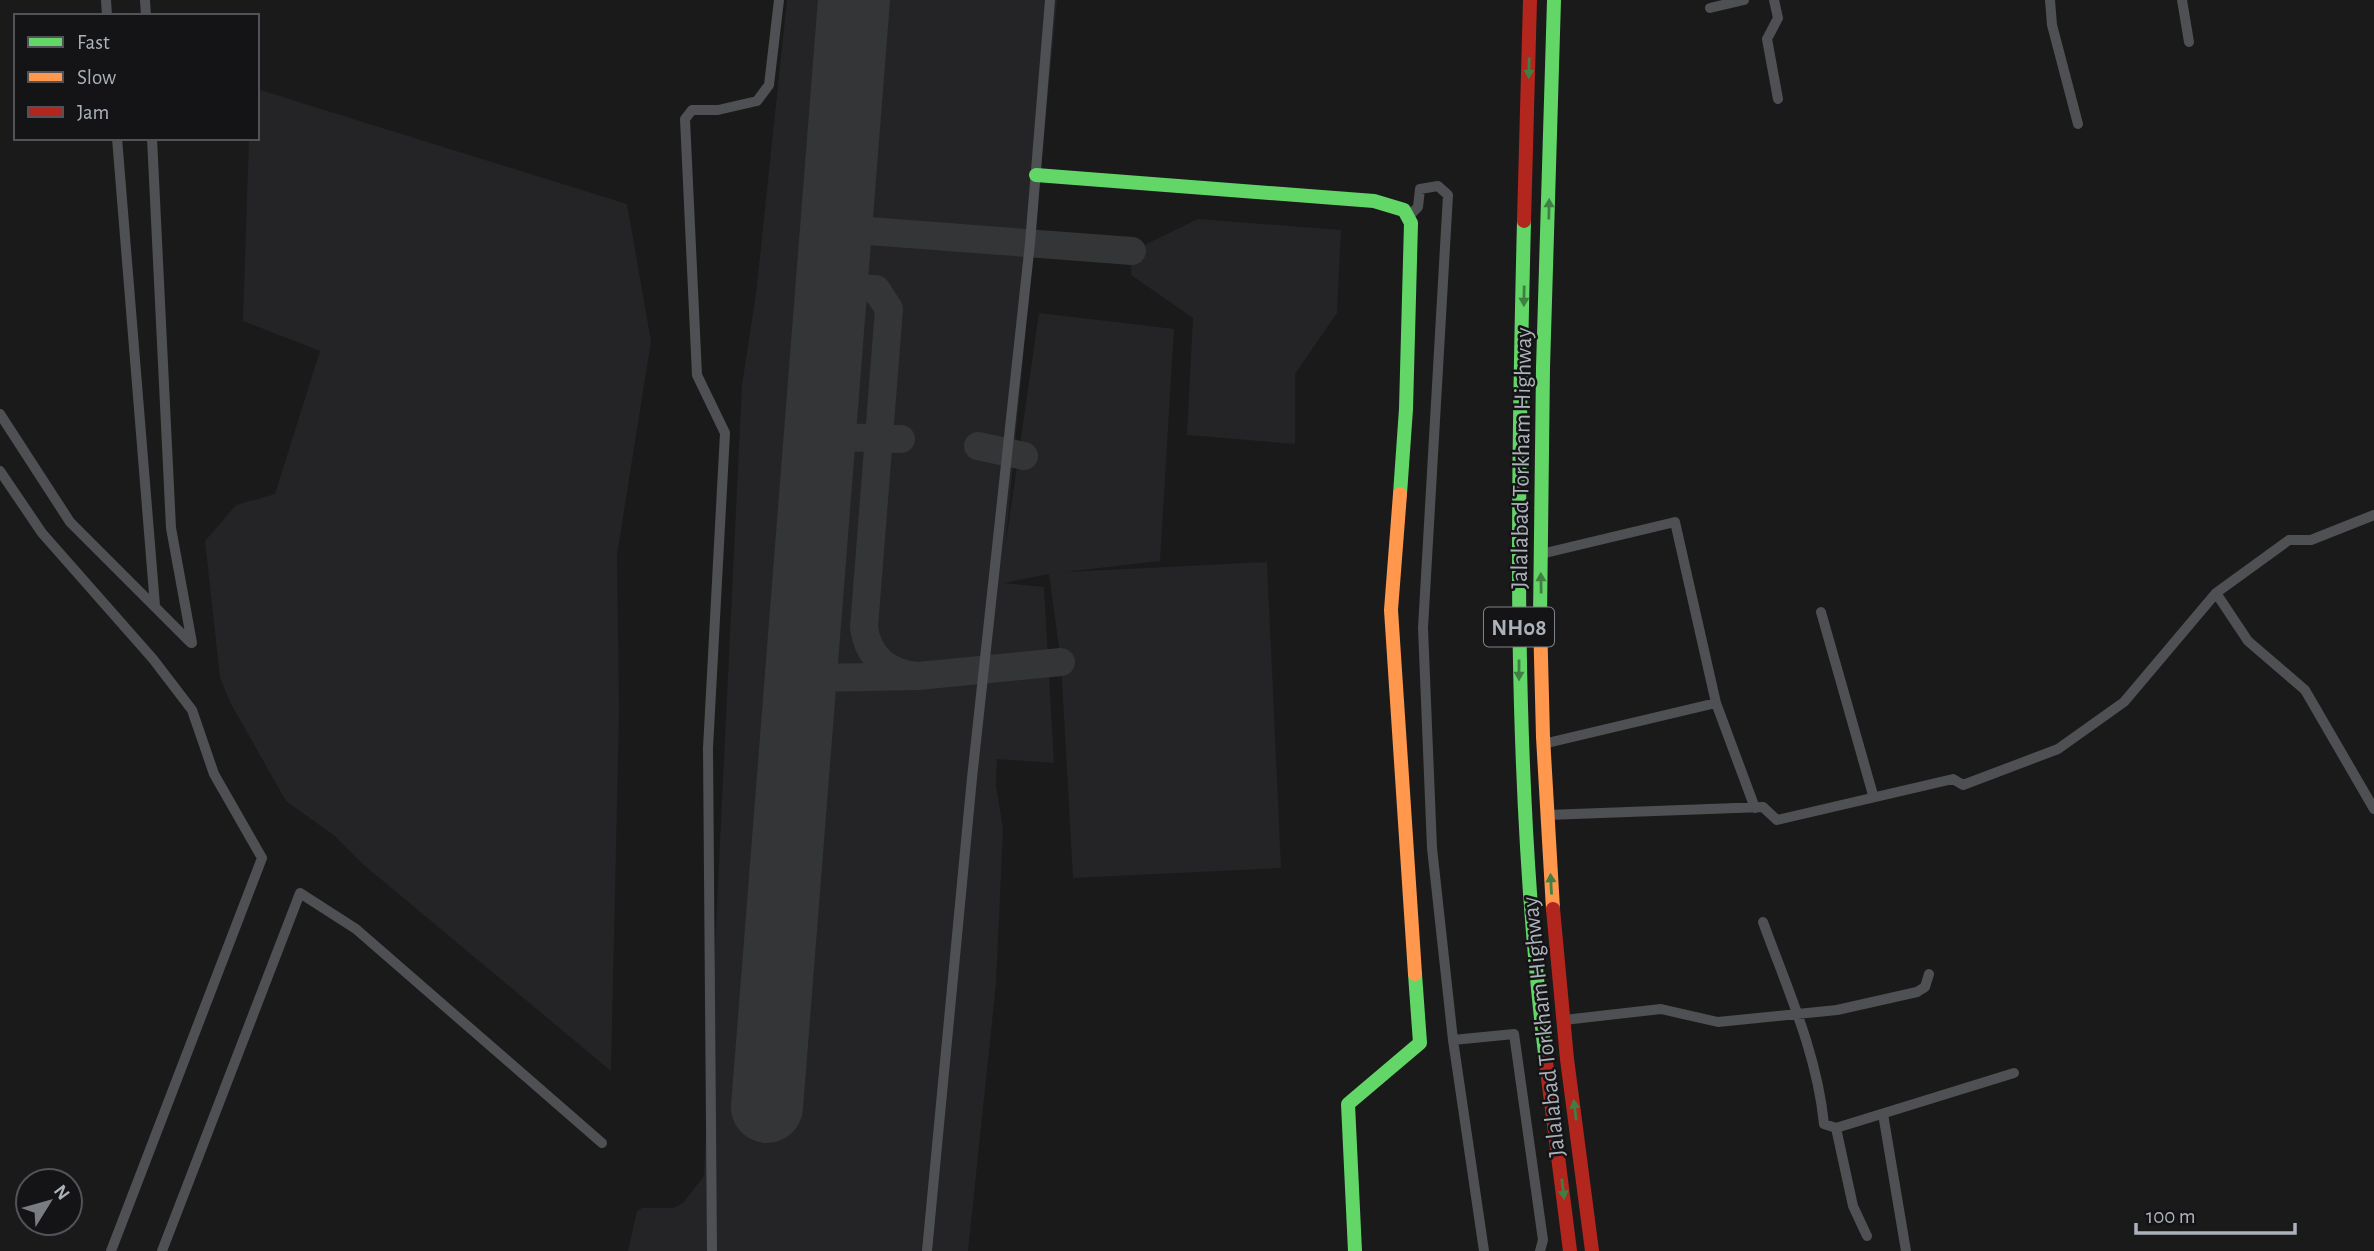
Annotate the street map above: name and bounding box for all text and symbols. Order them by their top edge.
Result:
legend [14,14,259,140]
text: Fast [77,32,110,53]
one-way arrow [1523,57,1535,79]
text: Slow [77,67,116,88]
text: Jam [77,102,109,123]
one-way arrow [1543,198,1555,220]
one-way arrow [1518,285,1530,307]
street label: Jalalabad Torkham Highway [1508,327,1536,589]
one-way arrow [1535,572,1547,594]
road number: NH08 [1484,608,1554,646]
one-way arrow [1513,659,1525,681]
one-way arrow [1545,873,1556,895]
street label: Jalalabad Torkham Highway [1518,896,1570,1158]
one-way arrow [1569,1099,1580,1121]
north arrow [14,1167,84,1237]
one-way arrow [1557,1179,1568,1201]
text: N [50,1182,73,1204]
scale bar [2136,1192,2295,1236]
text: 100 m [2146,1206,2196,1227]

